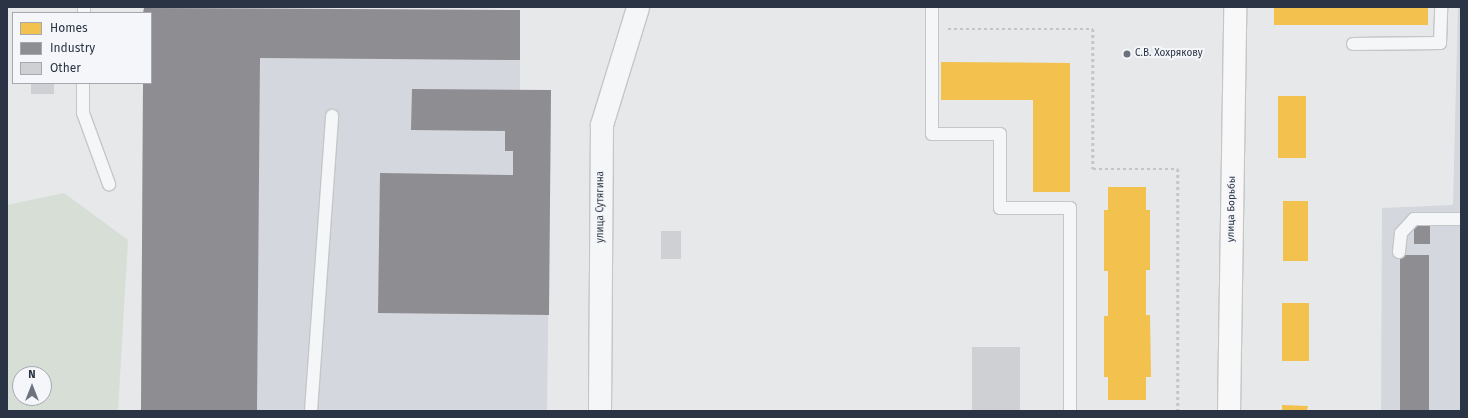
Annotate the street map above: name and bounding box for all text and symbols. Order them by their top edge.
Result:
legend [12,12,152,84]
text: Homes [50,21,88,35]
text: Industry [50,41,95,55]
place label: С.В. Хохрякову [1135,48,1203,60]
marker: С.В. Хохрякову [1122,49,1132,59]
text: Other [50,61,81,75]
street label: улица Сутягина [595,171,607,243]
street label: улица Борьбы [1225,176,1239,242]
north arrow [12,366,52,406]
text: N [28,368,36,381]

